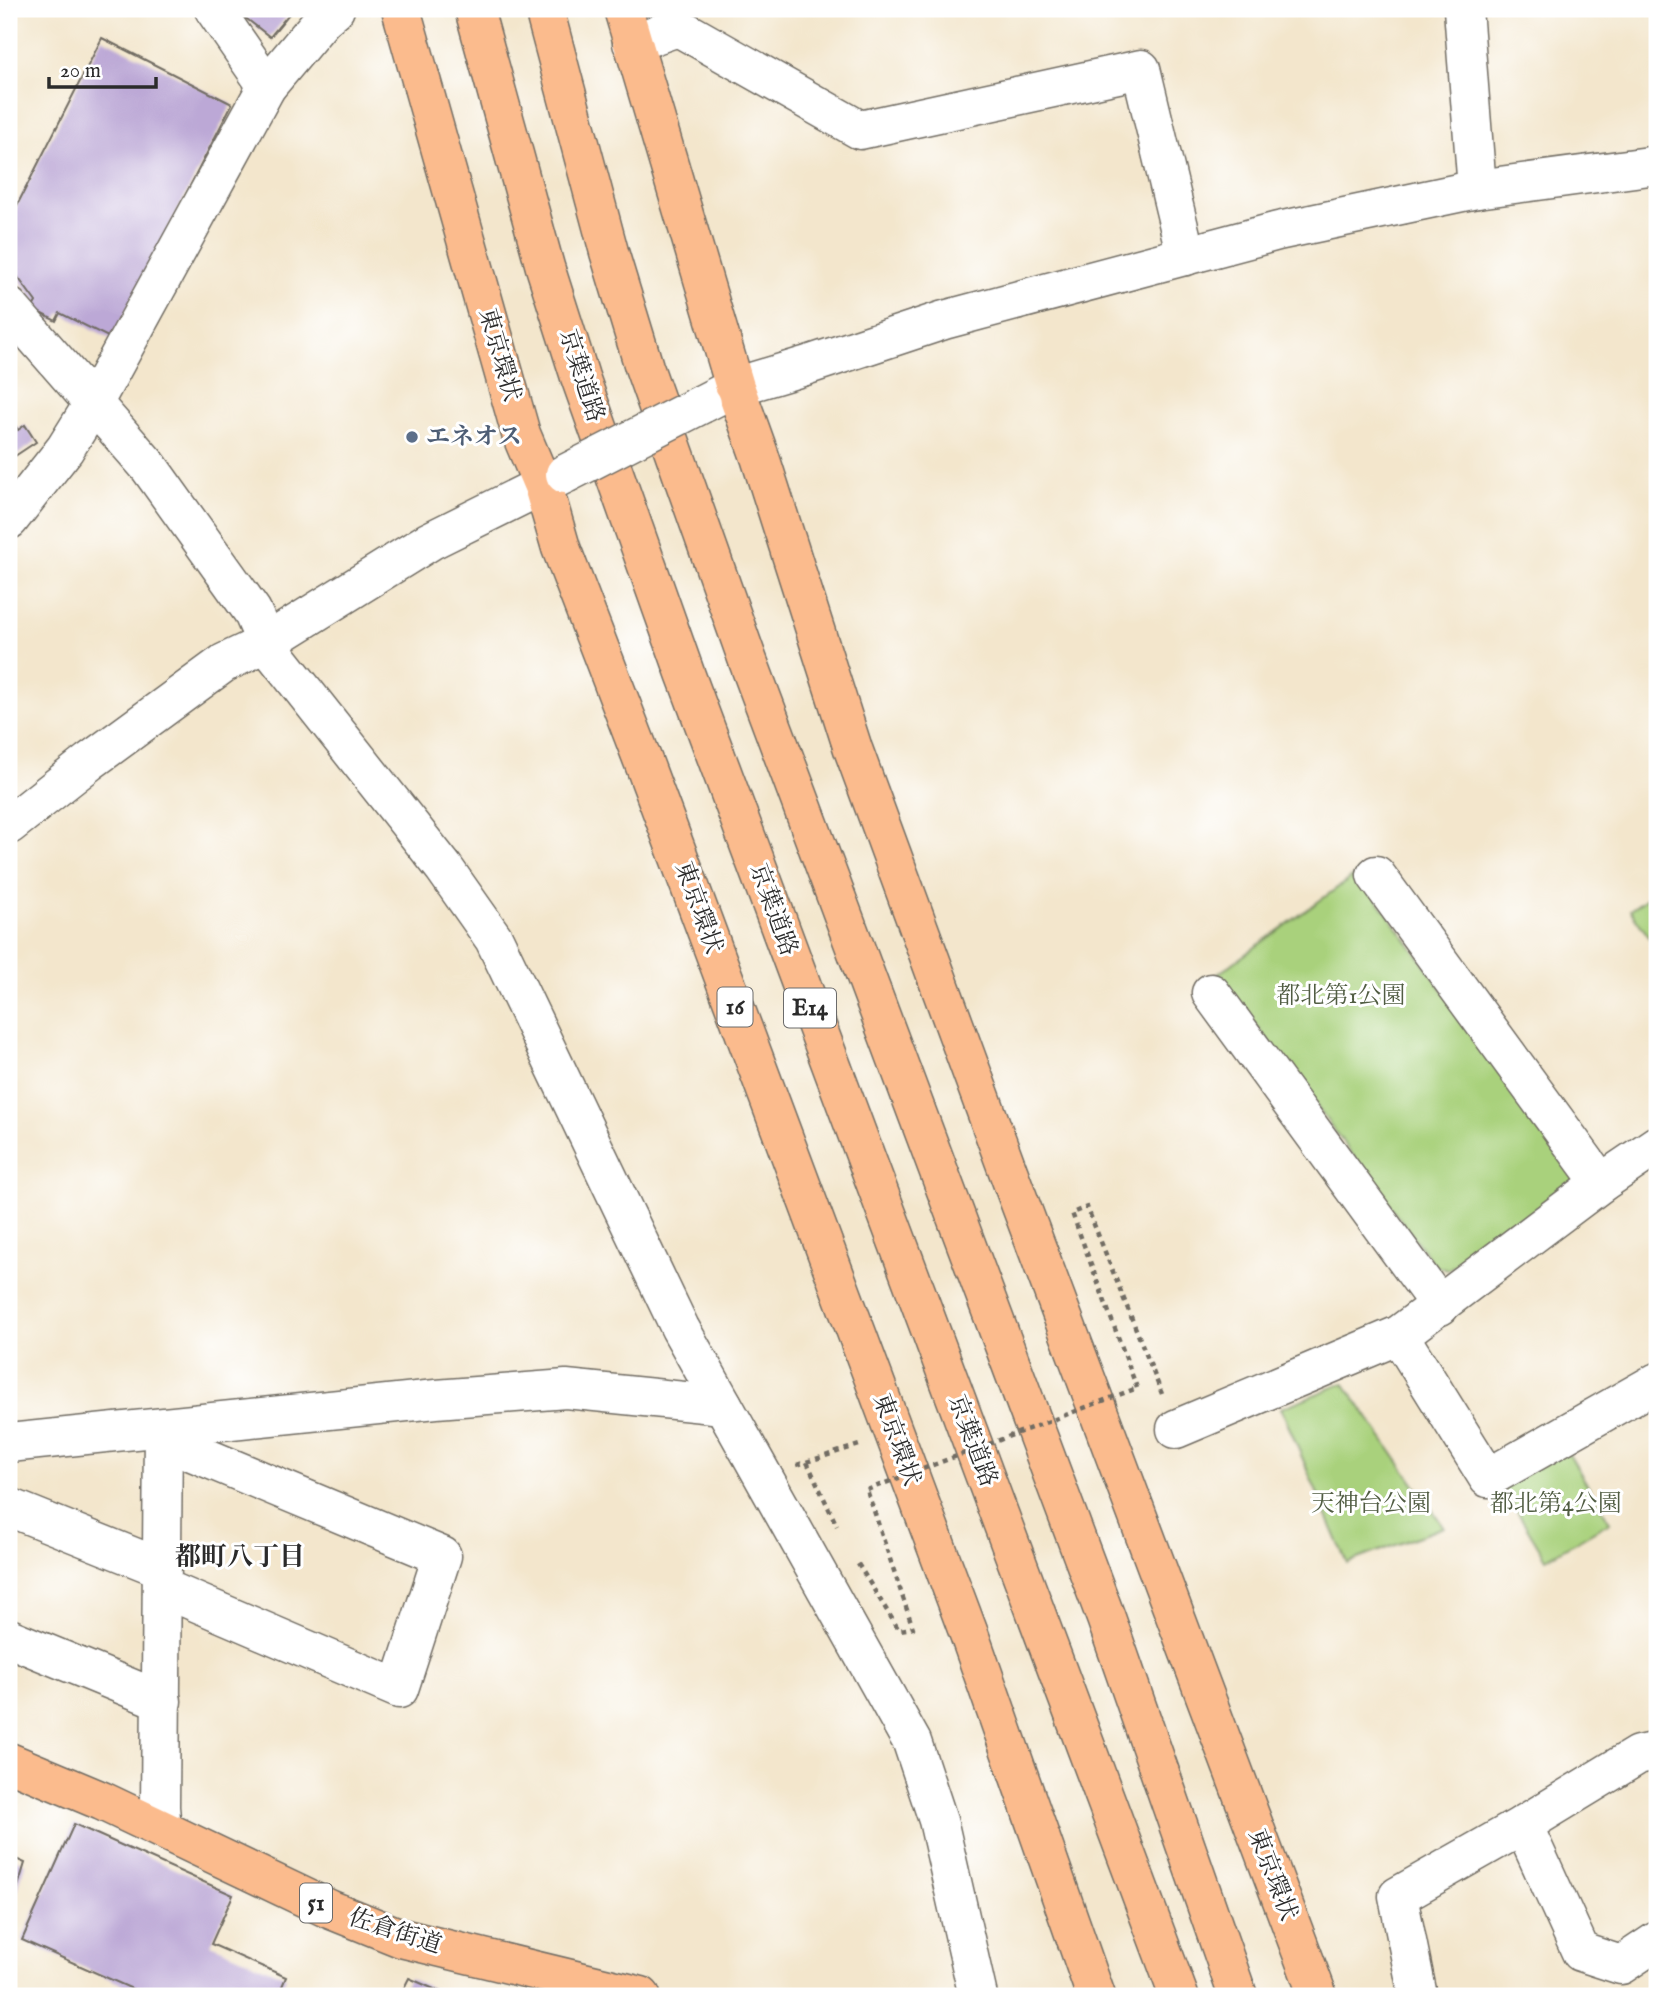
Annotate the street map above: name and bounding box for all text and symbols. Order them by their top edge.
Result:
scale bar [49,46,156,90]
text: 20 m [60,58,101,85]
street label: 東京環状 [471,305,527,405]
street label: 京葉道路 [551,326,611,426]
place label: エネオス [426,422,522,453]
marker: エネオス [404,429,420,445]
street label: 東京環状 [667,858,729,958]
street label: 京葉道路 [742,860,804,960]
park label: 都北第1公園 [1277,981,1405,1012]
road number: 16 [718,988,752,1026]
road number: E14 [784,988,836,1028]
street label: 東京環状 [865,1390,927,1490]
street label: 京葉道路 [940,1391,1004,1491]
park label: 天神台公園 [1311,1489,1431,1520]
park label: 都北第4公園 [1490,1489,1622,1520]
district label: 都町八丁目 [175,1541,305,1574]
street label: 東京環状 [1240,1825,1304,1925]
road number: 51 [300,1884,332,1922]
street label: 佐倉街道 [345,1902,445,1962]

